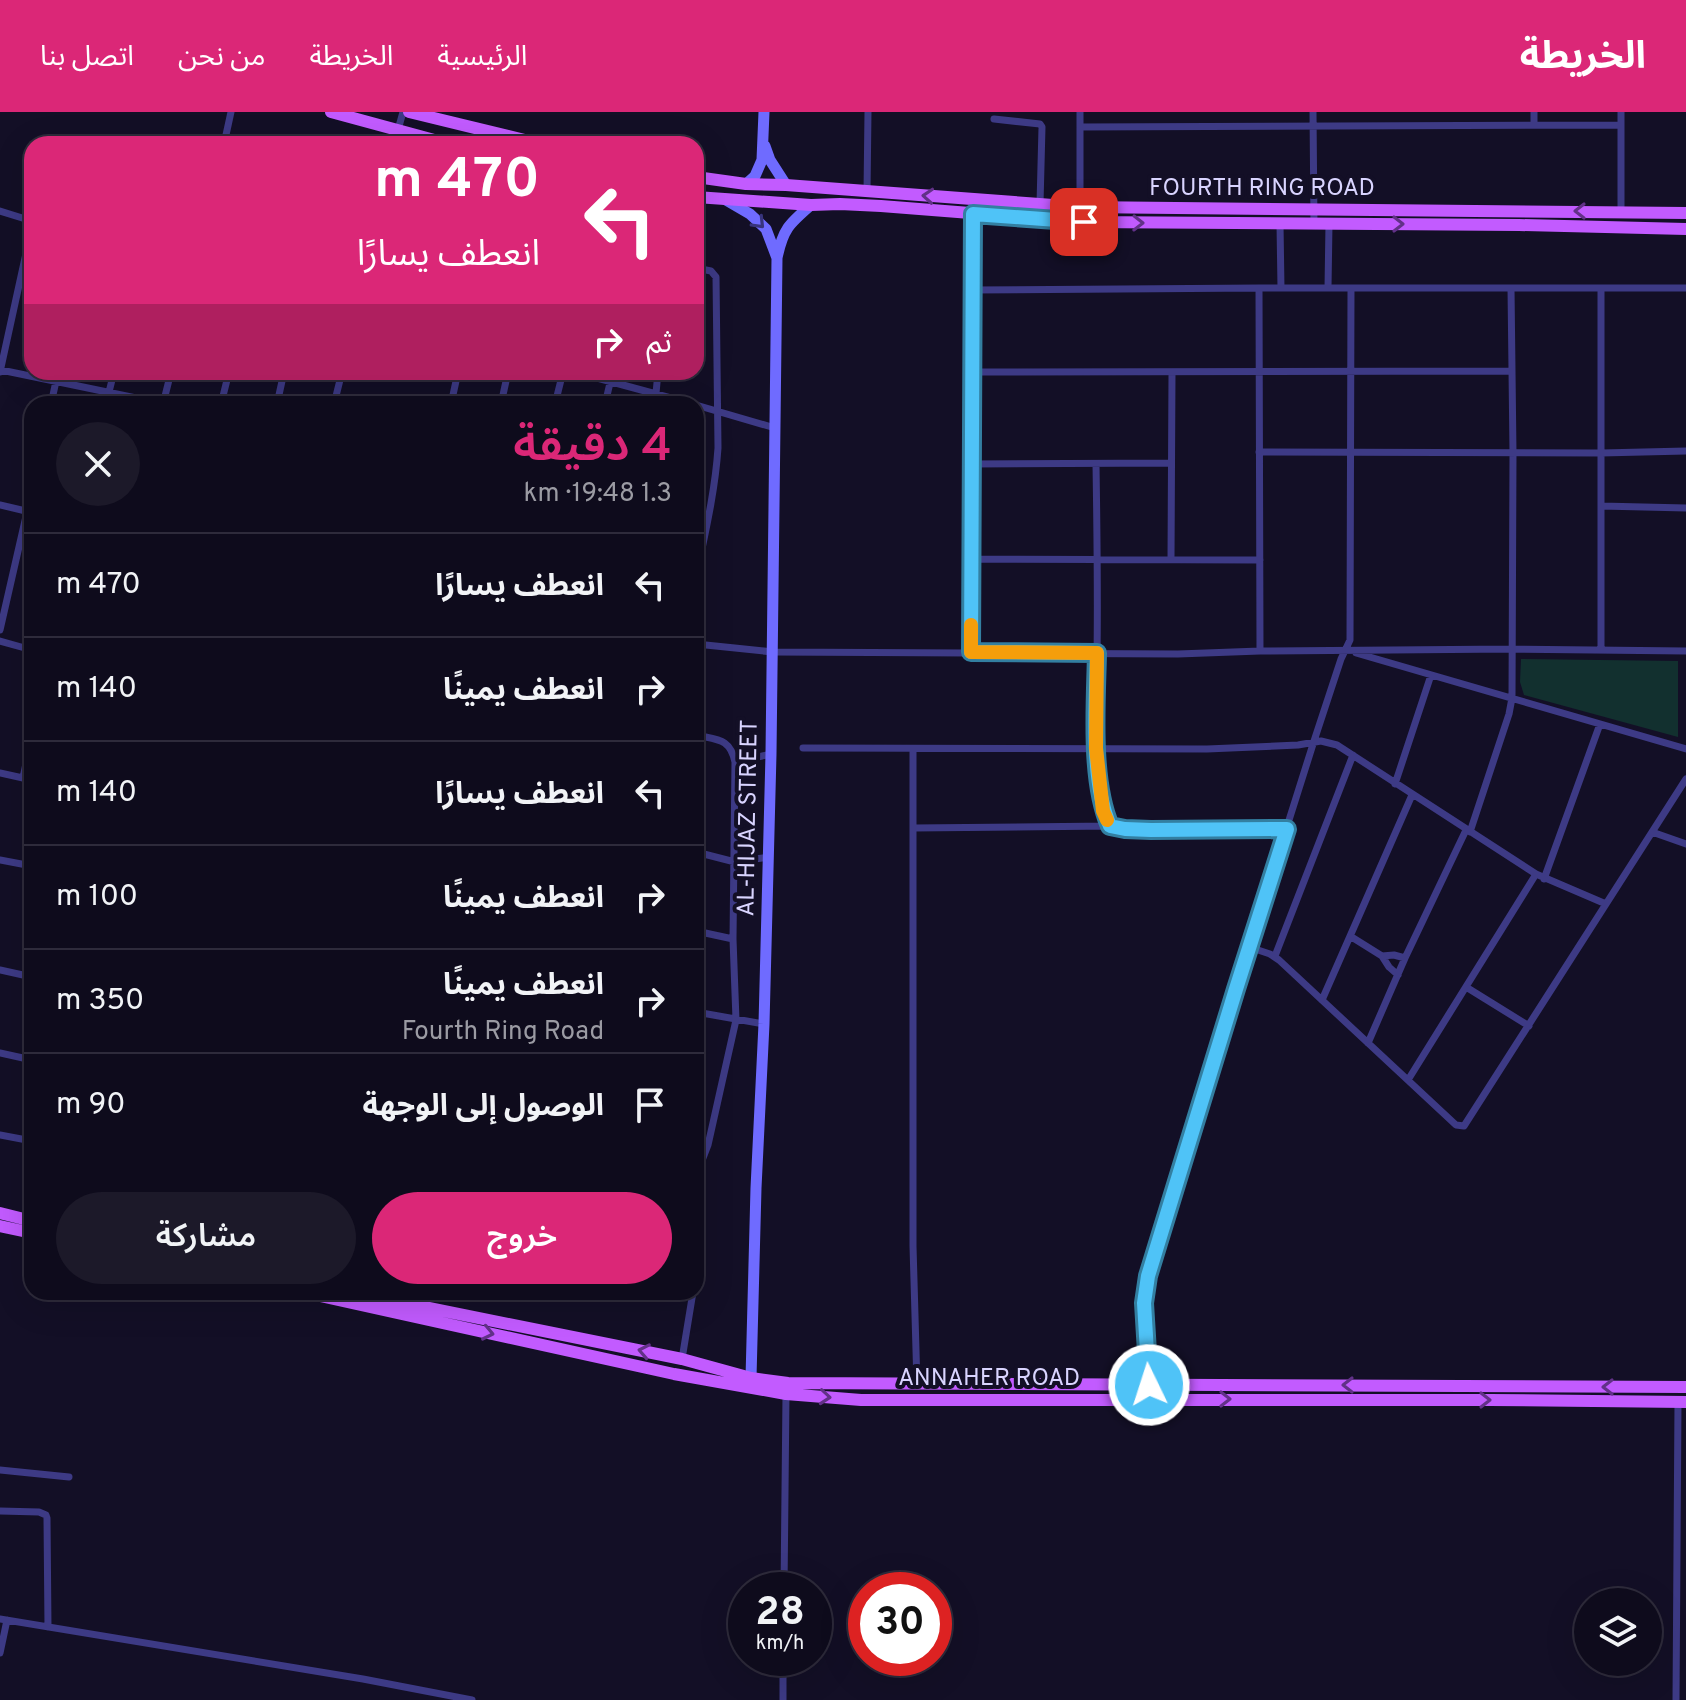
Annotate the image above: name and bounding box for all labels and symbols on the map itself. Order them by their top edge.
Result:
street label: FOURTH RING ROAD [1149,174,1375,204]
one-way arrow [921,188,934,205]
pin [1050,188,1118,256]
one-way arrow [1573,202,1586,220]
one-way arrow [749,214,764,228]
one-way arrow [1132,214,1145,232]
one-way arrow [1392,216,1405,233]
street label: AL-HIJAZ STREET [732,719,766,917]
one-way arrow [480,1324,494,1341]
position arrow [1107,1343,1191,1427]
one-way arrow [637,1344,650,1361]
street label: ANNAHER ROAD [898,1364,1080,1394]
one-way arrow [1341,1376,1354,1394]
one-way arrow [1601,1378,1614,1396]
one-way arrow [819,1388,832,1405]
one-way arrow [1219,1390,1232,1408]
one-way arrow [1479,1391,1492,1409]
speed limit sign: 30 [848,1572,952,1676]

